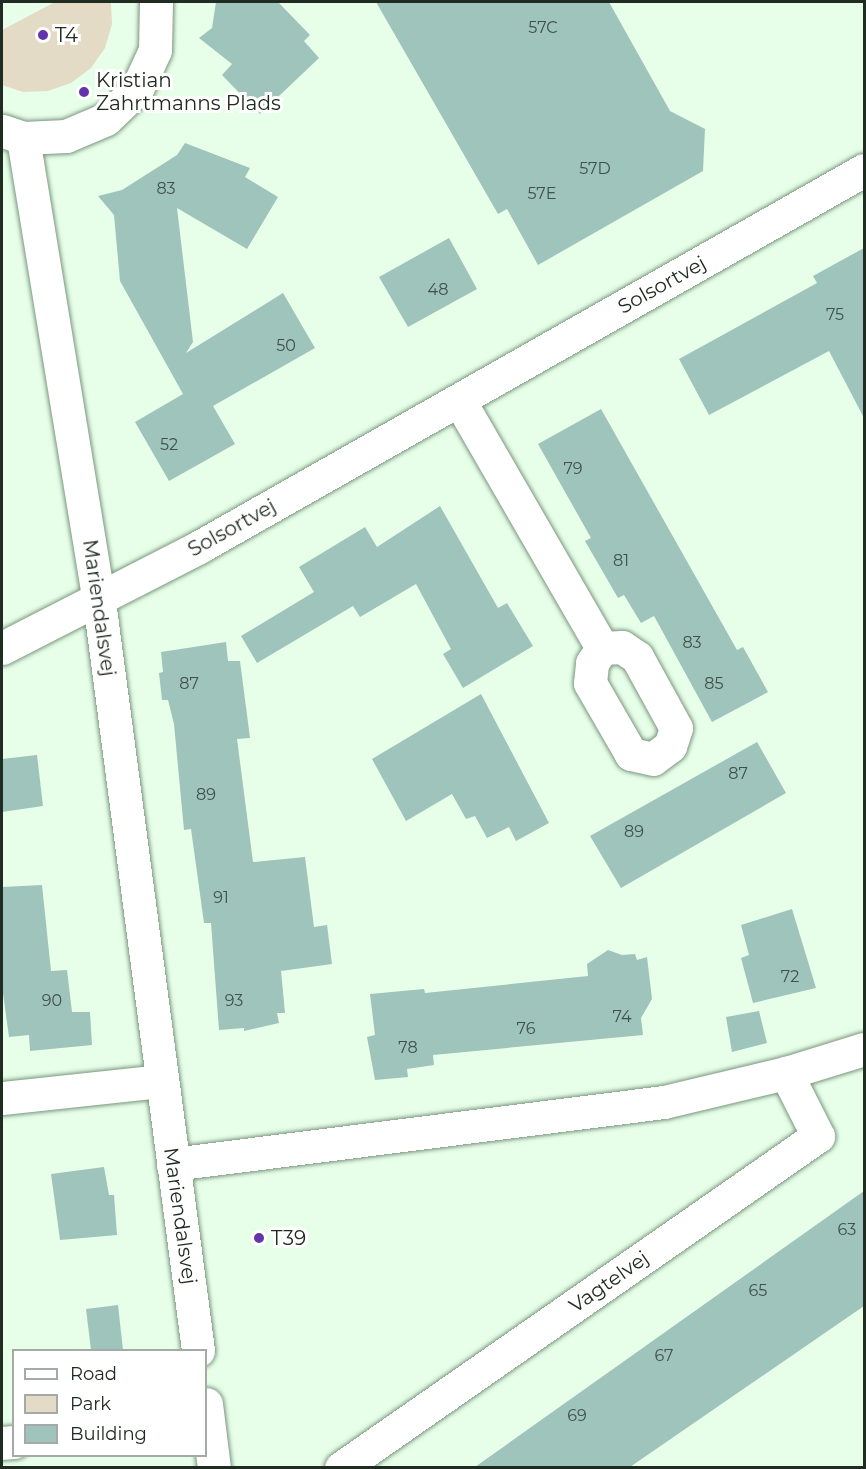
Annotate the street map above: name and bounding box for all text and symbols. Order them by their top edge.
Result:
house number: 57C [528,18,558,38]
place label: T4 [55,23,78,47]
marker: T4 [36,28,50,42]
place label: Kristian Zahrtmanns Plads [96,68,281,115]
marker: Kristian Zahrtmanns Plads [77,85,91,99]
house number: 57D [579,159,611,179]
house number: 83 [156,179,176,199]
house number: 57E [528,184,556,204]
street label: Solsortvej [614,251,710,319]
house number: 48 [428,280,448,300]
house number: 75 [826,305,844,325]
house number: 50 [276,336,296,356]
house number: 52 [160,435,178,455]
house number: 79 [563,459,583,479]
street label: Solsortvej [184,494,280,562]
street label: Mariendalsvej [78,538,120,678]
house number: 81 [613,551,629,571]
house number: 83 [682,633,702,653]
house number: 87 [179,674,199,694]
house number: 85 [704,674,724,694]
house number: 87 [728,764,748,784]
house number: 89 [196,785,216,805]
house number: 89 [624,822,644,842]
house number: 91 [213,888,229,908]
house number: 72 [781,967,799,987]
house number: 90 [42,991,62,1011]
house number: 93 [225,991,243,1011]
house number: 74 [613,1007,631,1027]
house number: 76 [517,1019,535,1039]
house number: 78 [398,1038,418,1058]
street label: Mariendalsvej [159,1146,201,1286]
house number: 63 [838,1220,856,1240]
place label: T39 [271,1226,306,1250]
marker: T39 [252,1231,266,1245]
street label: Vagtelvej [565,1246,653,1318]
house number: 65 [749,1281,767,1301]
house number: 67 [654,1346,674,1366]
legend [12,1349,207,1457]
text: Road [70,1363,117,1385]
text: Park [70,1393,111,1415]
house number: 69 [567,1406,587,1426]
text: Building [70,1423,147,1445]

